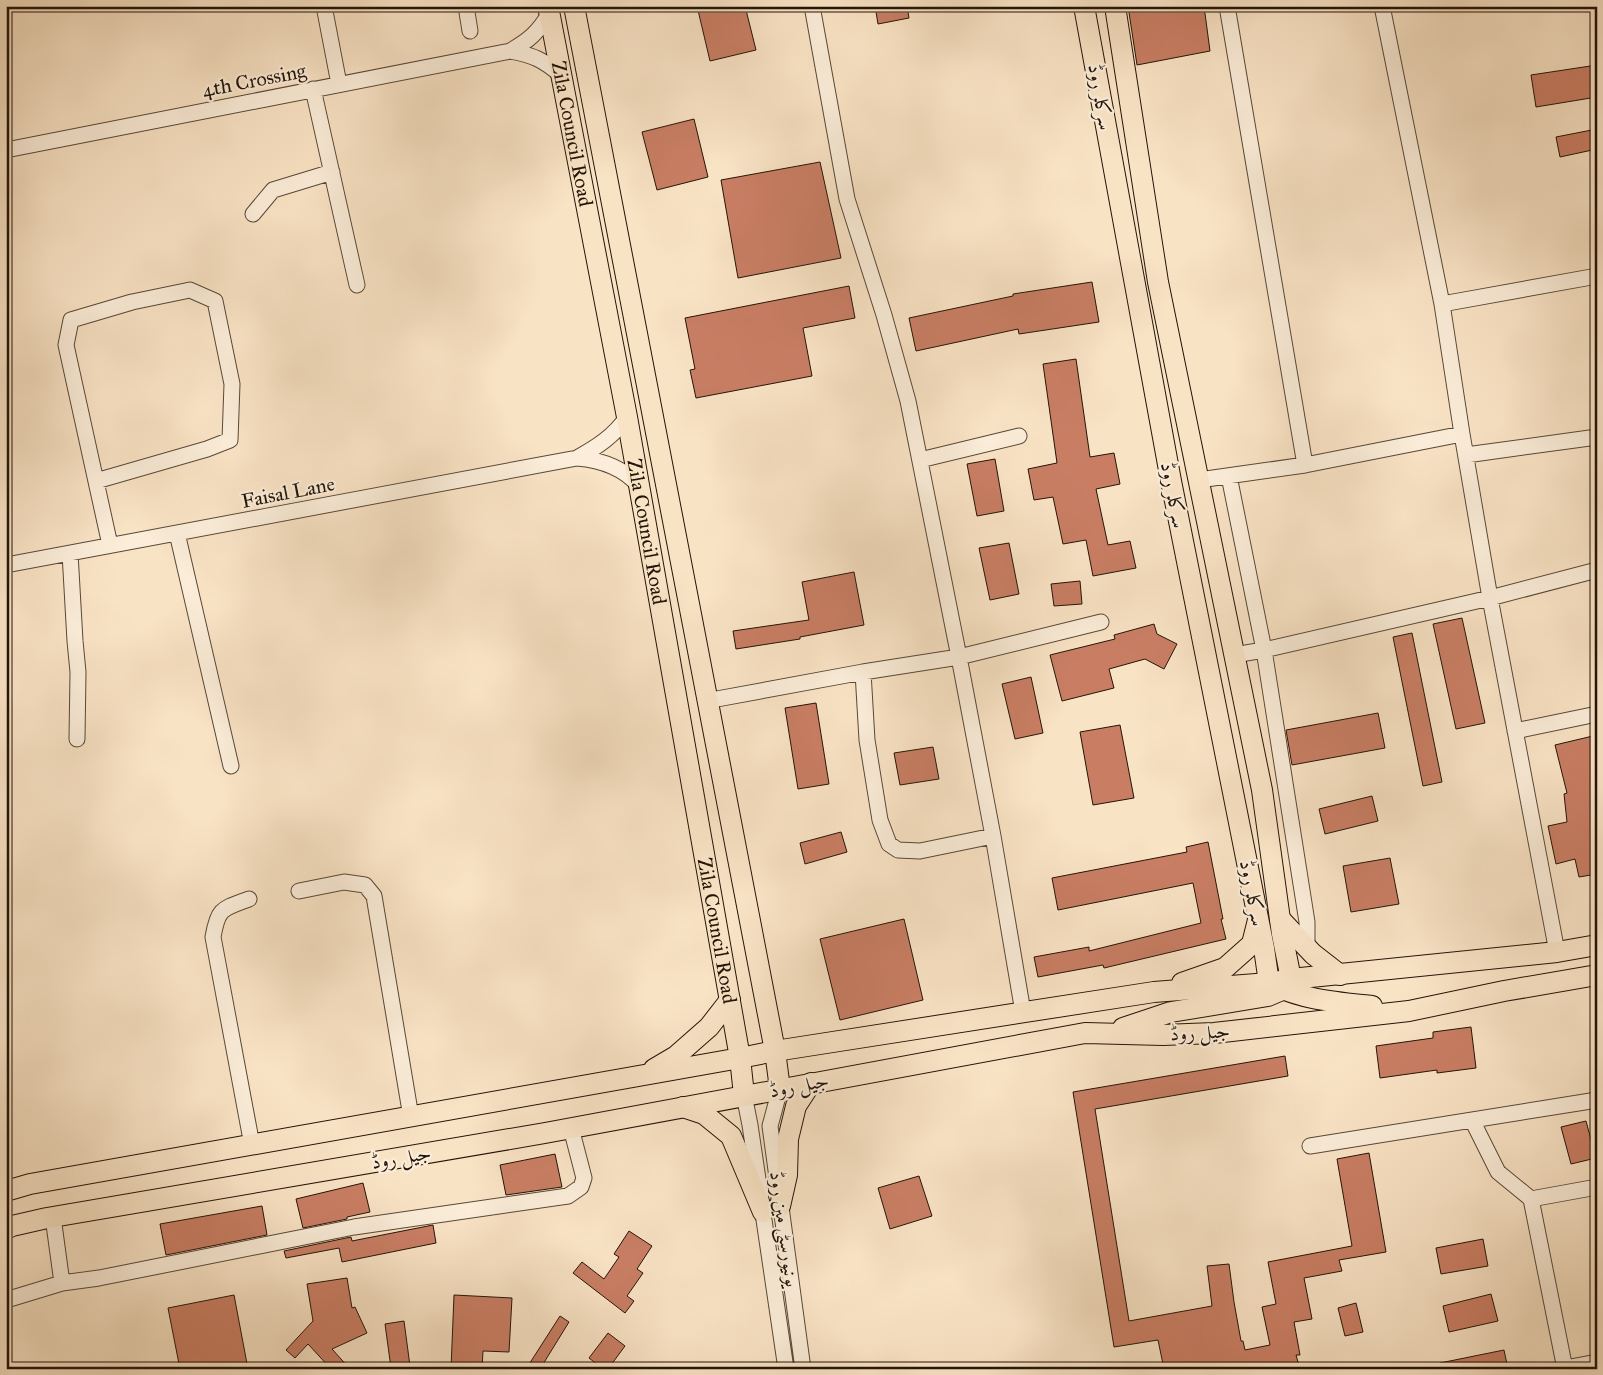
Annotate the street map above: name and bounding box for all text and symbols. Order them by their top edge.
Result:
street label: 4th Crossing [200,58,309,103]
street label: Zila Council Road [547,59,598,209]
street label: سرکلر روڈ [1081,62,1119,132]
street label: Zila Council Road [623,457,672,607]
street label: سرکلر روڈ [1154,460,1192,530]
street label: Faisal Lane [239,471,337,513]
street label: Zila Council Road [693,856,742,1005]
street label: سرکلر روڈ [1233,858,1271,928]
street label: جیل روڈ [1169,1018,1231,1049]
street label: جیل روڈ [767,1067,831,1105]
street label: جیل روڈ [369,1140,433,1177]
street label: یونیورسٹی مین روڈ [762,1169,805,1290]

